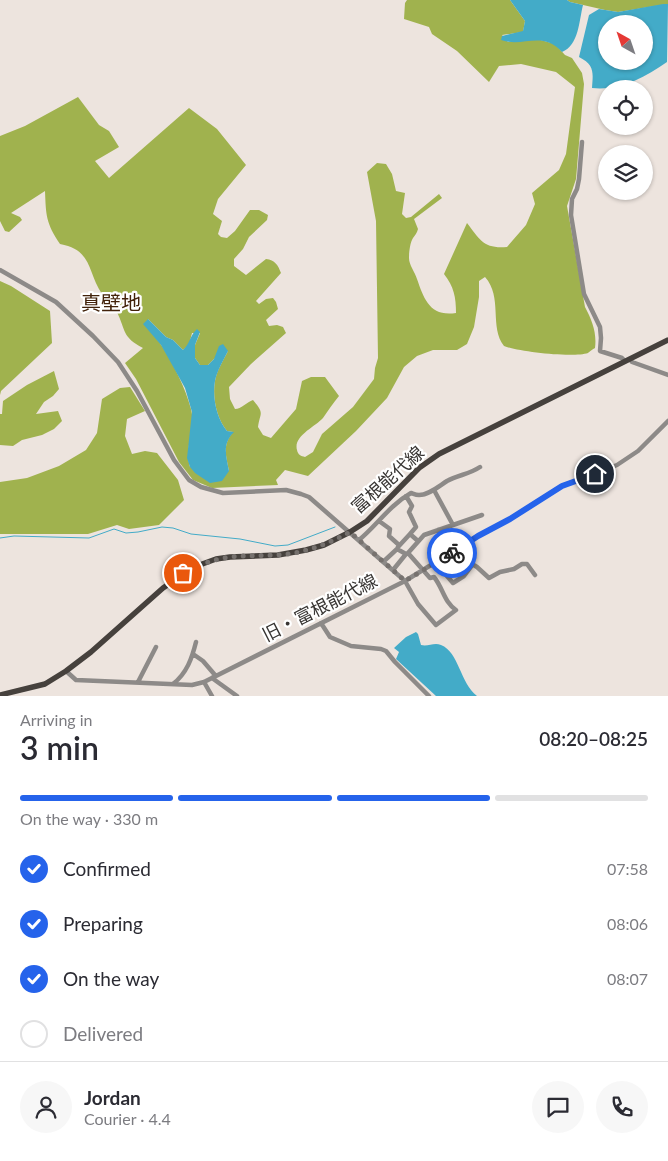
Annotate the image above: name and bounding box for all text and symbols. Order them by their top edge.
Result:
north arrow [598,15,652,70]
map controls [598,15,653,200]
button: locate [598,80,653,135]
button: layers [598,145,653,200]
district label: 真壁地 [81,290,141,314]
street label: 富根能代線 [347,441,428,518]
pin [574,453,616,495]
icon: home [581,460,609,488]
courier [427,528,477,578]
icon: bike [438,539,466,567]
pin [162,552,204,594]
icon: bag [169,559,197,587]
street label: 旧・富根能代線 [258,569,381,646]
text: Arriving in [20,710,93,729]
text: 08:20–08:25 [539,727,648,750]
text: 3 min [20,728,99,767]
text: On the way · 330 m [20,809,158,828]
icon: check [20,855,48,883]
text: Confirmed [63,857,151,880]
text: 07:58 [607,859,648,878]
icon: check [20,910,48,938]
text: Preparing [63,912,143,935]
text: 08:06 [607,914,648,933]
icon: check [20,965,48,993]
text: On the way [63,967,159,990]
text: 08:07 [607,969,648,988]
text: Delivered [63,1022,143,1045]
button: person [20,1081,72,1133]
button: chat [532,1081,584,1133]
button: phone [596,1081,648,1133]
text: Jordan [84,1086,141,1109]
text: Courier · 4.4 [84,1109,171,1128]

